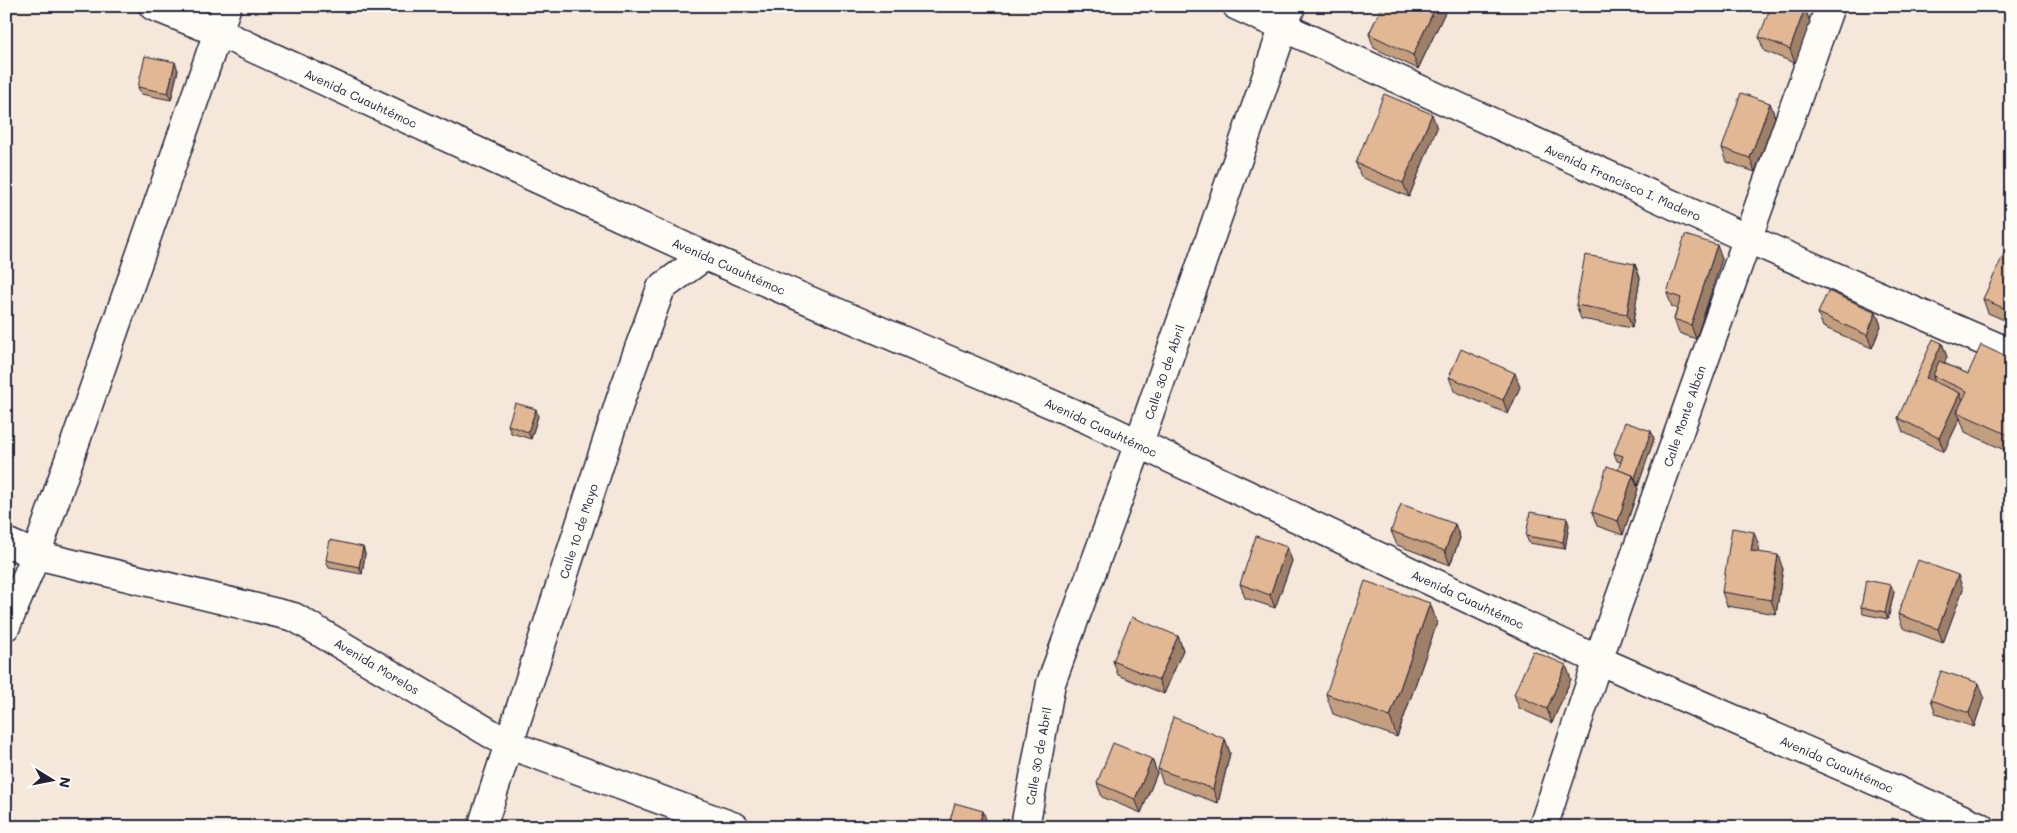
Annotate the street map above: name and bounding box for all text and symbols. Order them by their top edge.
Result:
street label: Avenida Cuauhtémoc [302,65,420,131]
street label: Avenida Francisco I. Madero [1542,140,1704,224]
street label: Avenida Cuauhtémoc [670,234,788,298]
street label: Calle 30 de Abril [1140,323,1188,421]
street label: Calle Monte Albán [1659,363,1709,469]
street label: Avenida Cuauhtémoc [1042,394,1160,460]
street label: Calle 10 de Mayo [555,481,601,581]
street label: Avenida Cuauhtémoc [1409,566,1527,632]
street label: Avenida Morelos [332,634,423,698]
street label: Calle 30 de Abril [1022,706,1054,806]
street label: Avenida Cuauhtémoc [1778,732,1896,796]
north arrow [28,756,78,806]
text: N [55,775,76,789]

